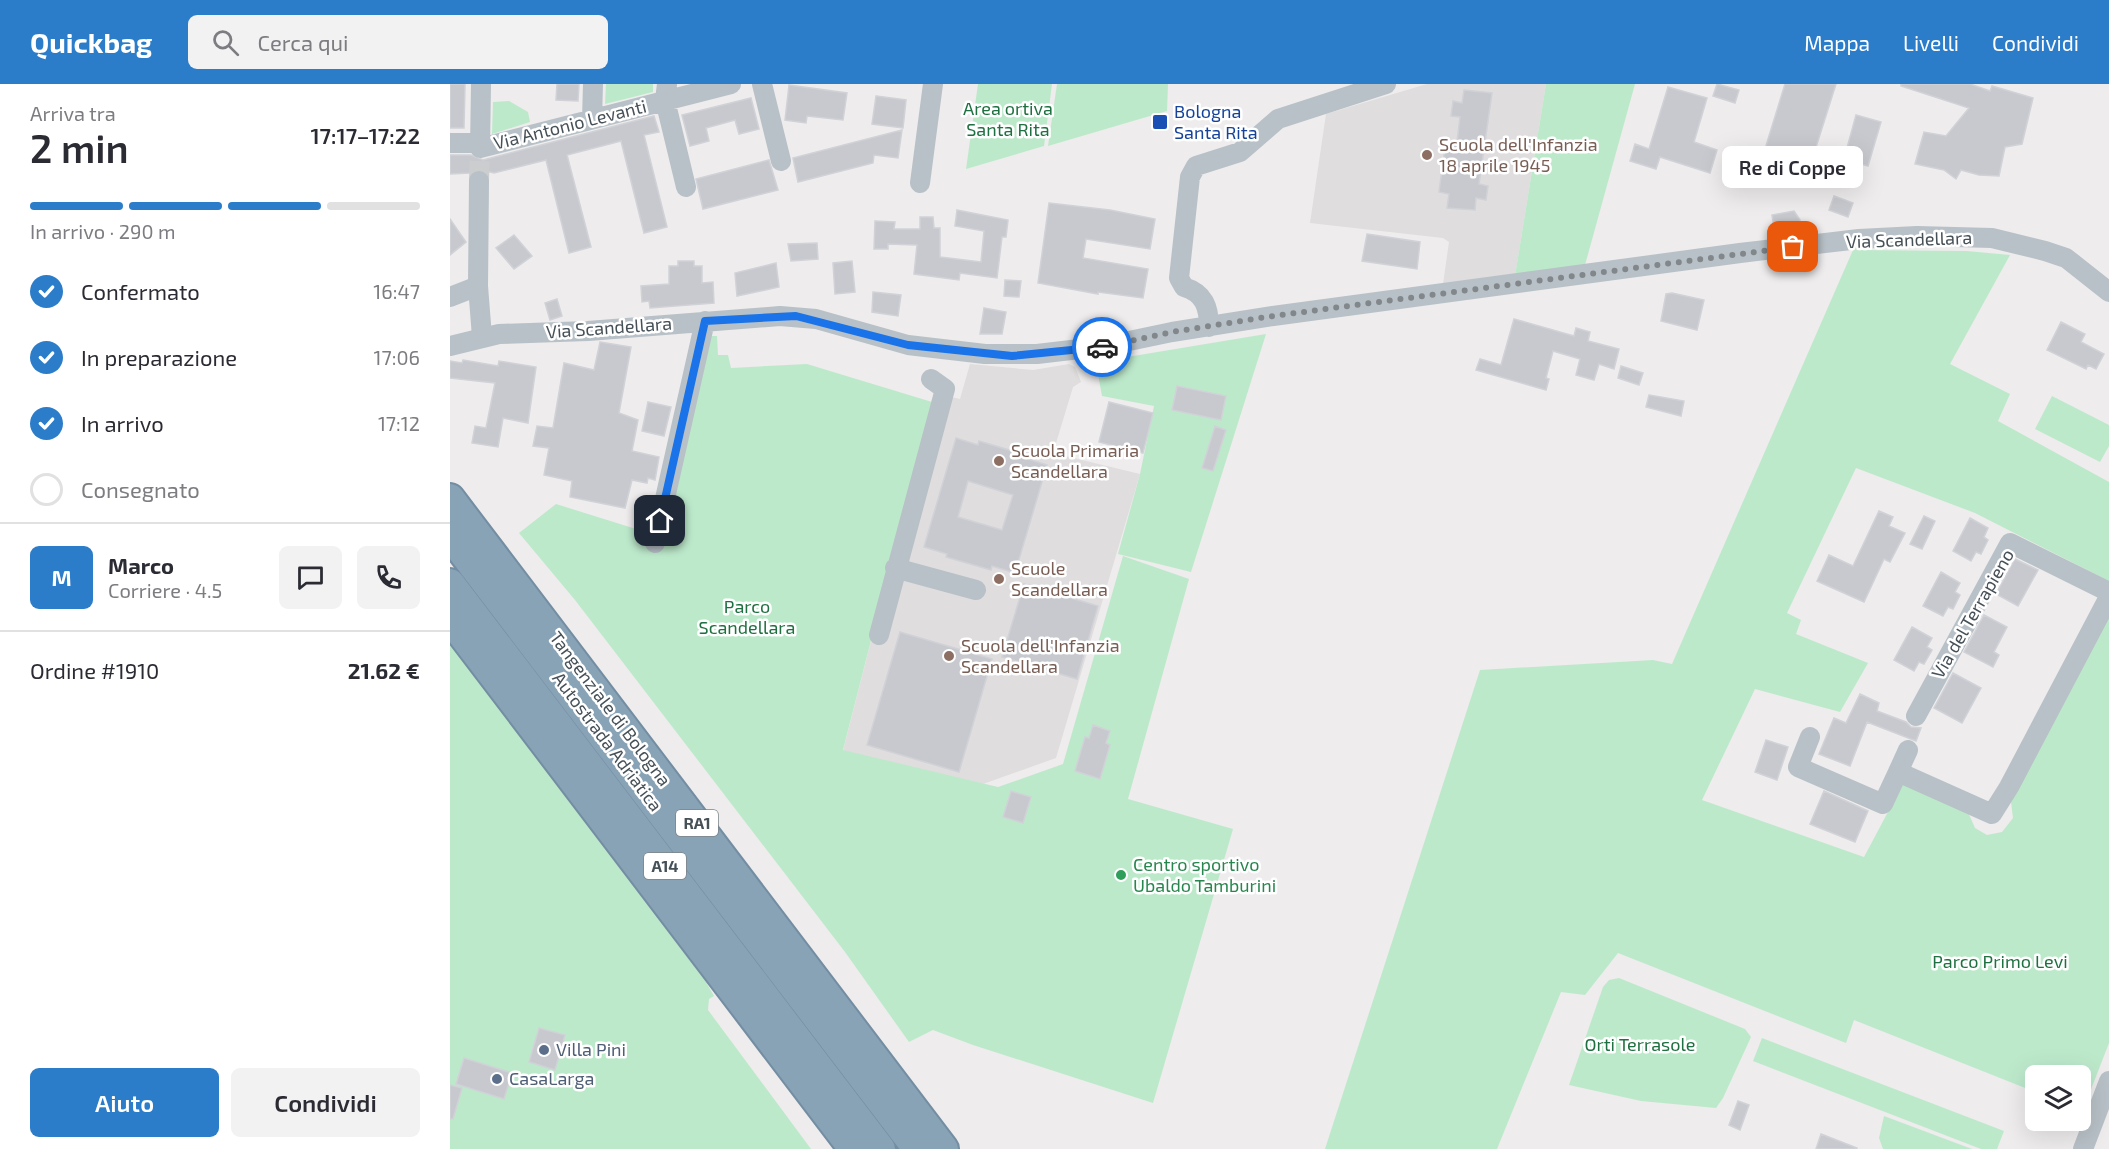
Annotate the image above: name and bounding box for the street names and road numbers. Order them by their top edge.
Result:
street label: Via Antonio Levanti [491,94,648,154]
street label: Via Scandellara [1846,226,1972,252]
street label: Via Scandellara [545,312,673,342]
street label: Via del Terrapieno [1926,545,2018,682]
street label: Tangenziale di Bologna [545,627,676,790]
street label: Autostrada Adriatica [548,667,667,815]
road number: RA1 [676,810,718,836]
road number: A14 [644,853,686,879]

